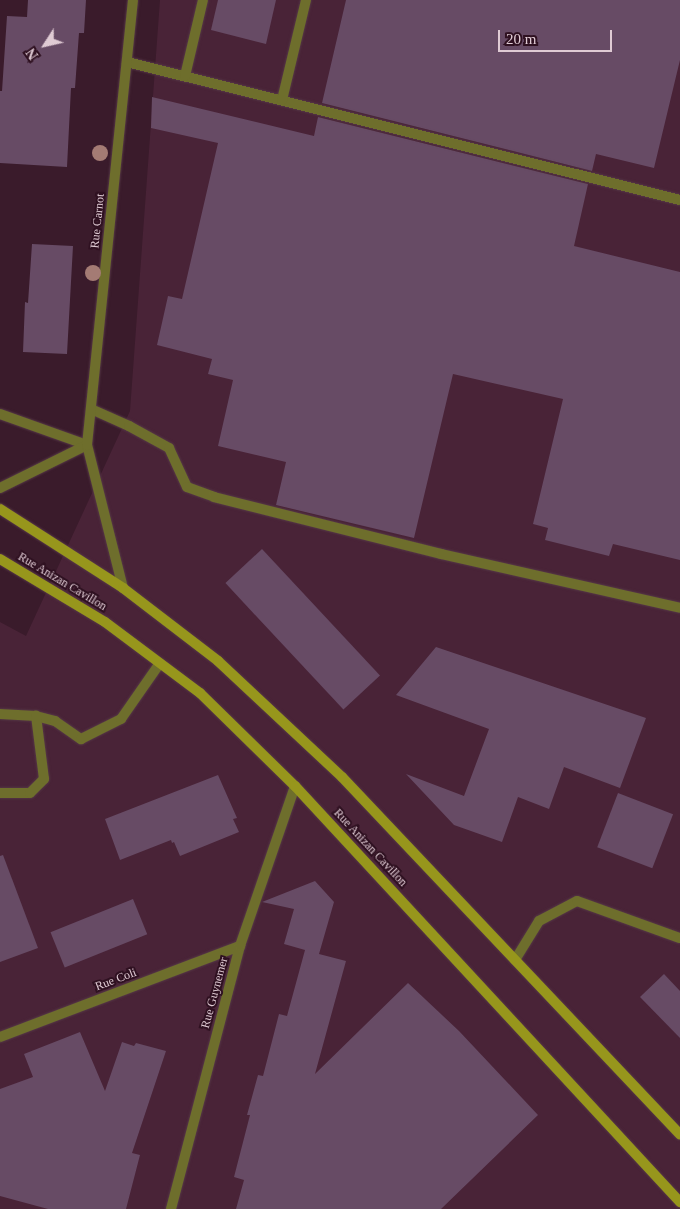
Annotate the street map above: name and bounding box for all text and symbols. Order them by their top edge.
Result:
north arrow [20,20,70,70]
scale bar [500,20,614,52]
text: 20 m [506,31,536,47]
text: N [23,45,41,62]
street label: Rue Carnot [88,193,108,249]
street label: Rue Anizan Cavillon [15,550,109,614]
street label: Rue Anizan Cavillon [330,806,410,890]
street label: Rue Guynemer [199,956,231,1030]
street label: Rue Coli [93,966,139,994]

